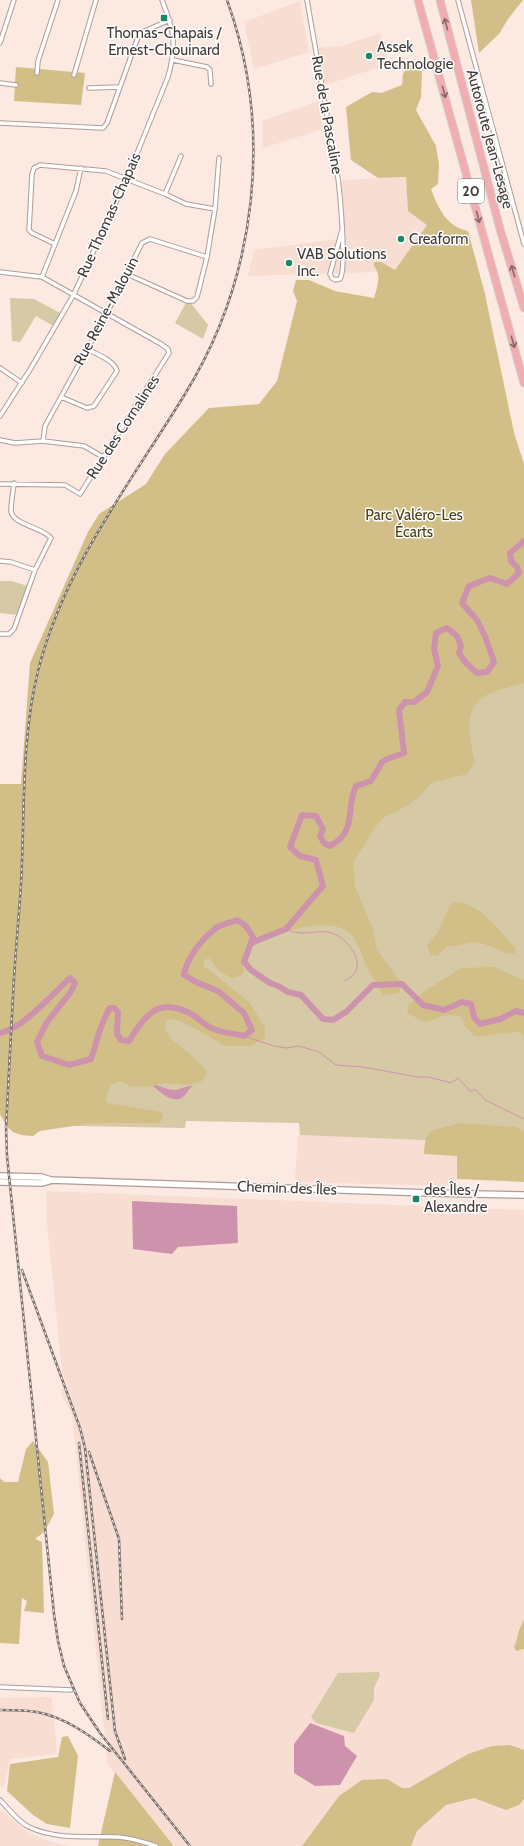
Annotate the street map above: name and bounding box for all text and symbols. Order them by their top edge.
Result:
marker: Thomas-Chapais / Ernest-Chouinard [159,13,169,23]
one-way arrow [442,17,449,30]
place label: Thomas-Chapais / Ernest-Chouinard [107,24,223,59]
place label: Assek Technologie [377,38,454,73]
marker: Assek Technologie [364,51,374,61]
street label: Rue de la Pascaline [308,54,346,176]
street label: Autoroute Jean-Lesage [463,67,517,211]
one-way arrow [441,85,448,98]
street label: Rue Thomas-Chapais [73,150,145,280]
road number: 20 [458,179,484,203]
one-way arrow [475,210,482,223]
place label: Creaform [409,230,468,248]
marker: Creaform [396,234,406,244]
place label: VAB Solutions Inc. [297,245,386,280]
street label: Rue Reine-Malouin [70,254,142,368]
marker: VAB Solutions Inc. [284,258,294,268]
one-way arrow [509,264,516,277]
one-way arrow [510,336,517,349]
street label: Rue des Cornalines [83,372,163,482]
park label: Parc Valéro-Les Écarts [365,506,463,541]
street label: Chemin des Îles [237,1176,337,1199]
place label: des Îles / Alexandre [424,1180,488,1216]
marker: des Îles / Alexandre [411,1194,421,1204]

